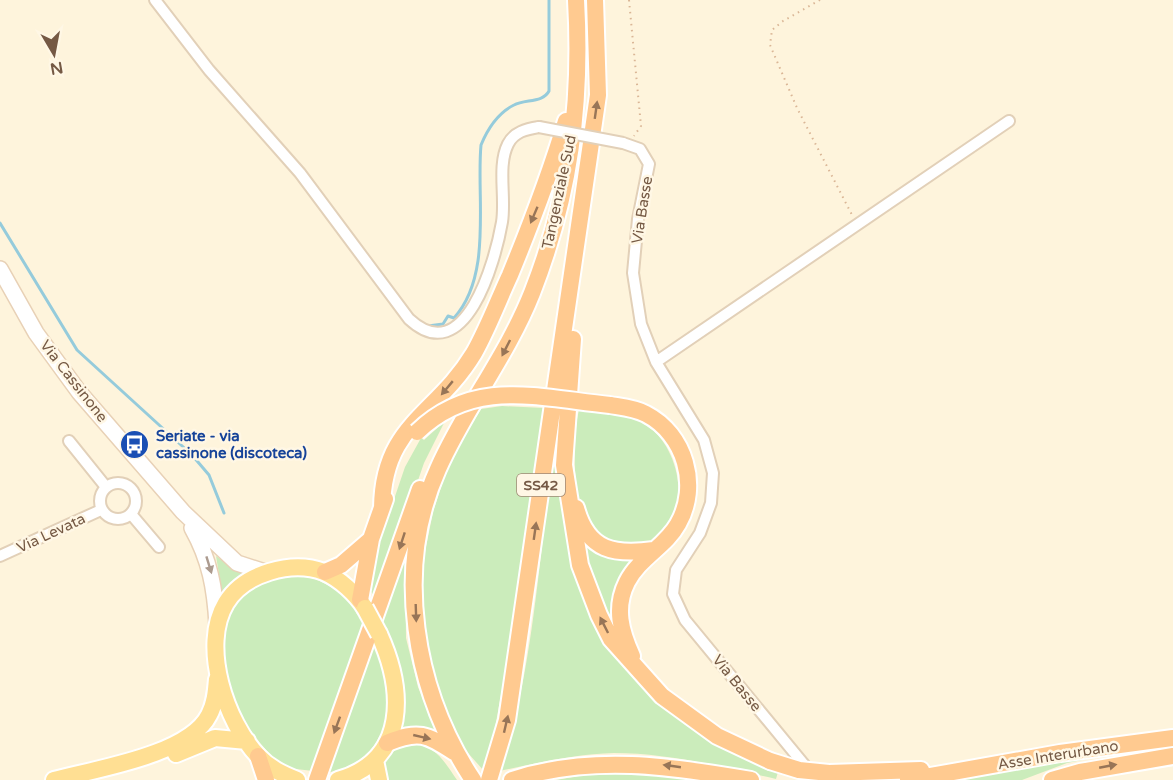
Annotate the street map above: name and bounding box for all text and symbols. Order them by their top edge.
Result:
north arrow [24,24,84,84]
text: N [48,57,64,79]
one-way arrow [591,100,600,119]
street label: Tangenziale Sud [538,133,580,251]
street label: Via Basse [628,175,656,245]
one-way arrow [529,207,539,225]
street label: Via Cassinone [36,336,112,426]
one-way arrow [501,340,511,357]
one-way arrow [441,380,454,395]
place label: Seriate - via cassinone (discoteca) [156,427,307,462]
bus stop icon: Seriate - via cassinone (discoteca) [119,429,151,461]
road number: SS42 [517,474,565,496]
street label: Via Levata [14,509,88,557]
one-way arrow [530,522,539,541]
one-way arrow [397,532,407,550]
one-way arrow [205,556,214,574]
one-way arrow [411,603,420,622]
one-way arrow [599,617,609,634]
street label: Via Basse [709,651,765,715]
one-way arrow [501,715,511,733]
one-way arrow [331,716,341,734]
one-way arrow [413,732,431,742]
street label: Asse Interurbano [996,737,1120,773]
one-way arrow [1099,761,1118,770]
one-way arrow [663,762,682,771]

